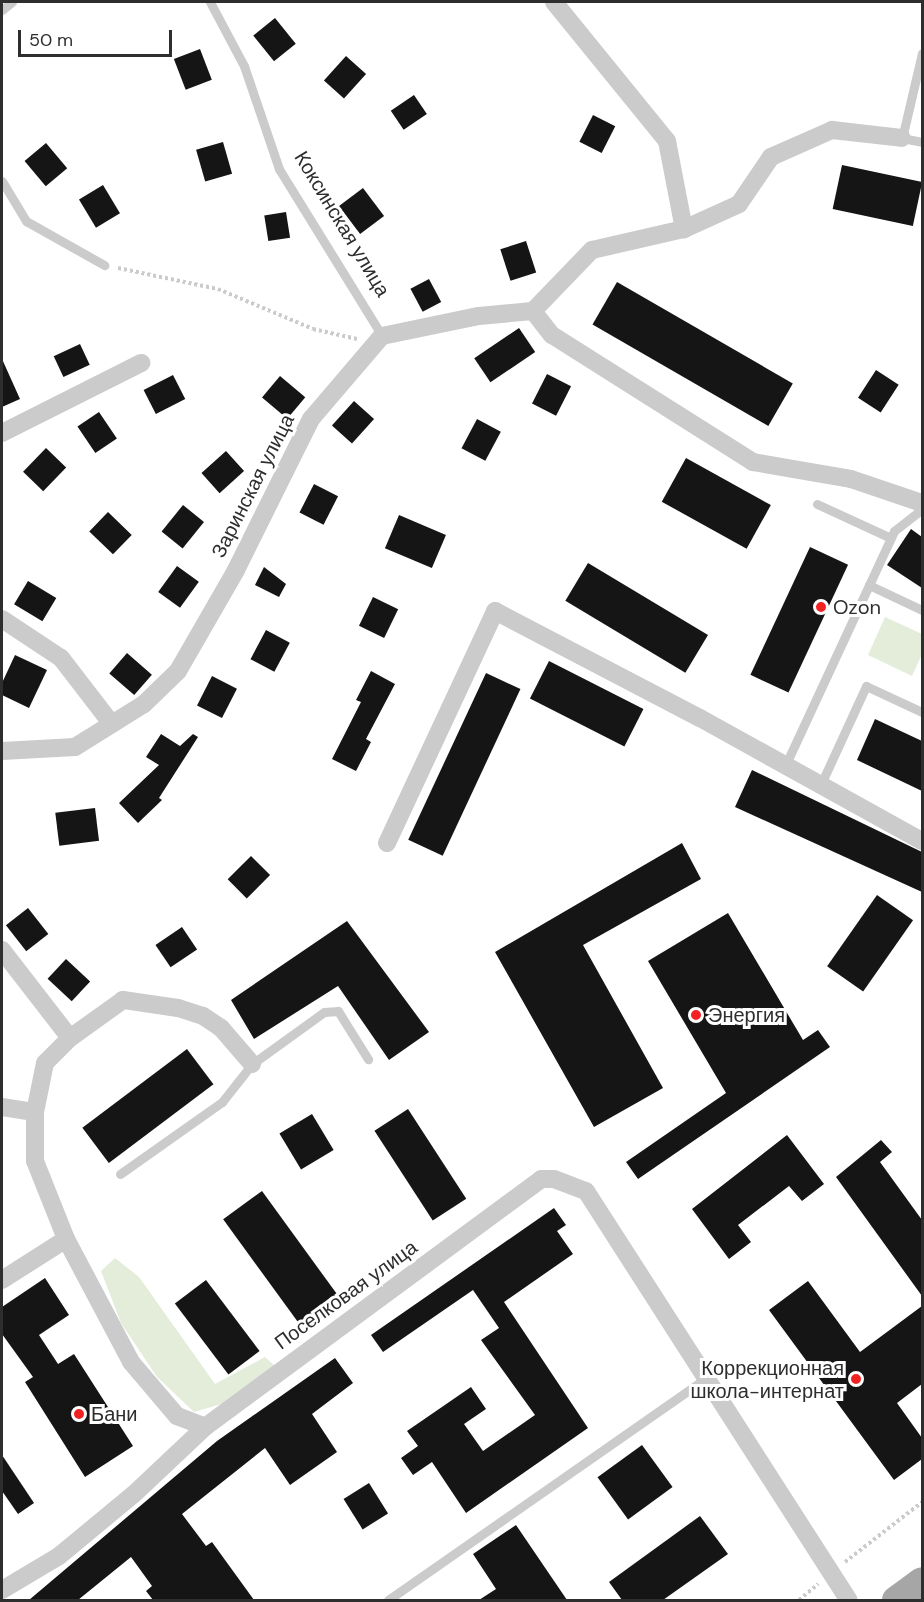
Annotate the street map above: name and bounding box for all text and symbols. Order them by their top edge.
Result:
scale bar [21,18,176,56]
text: 50 m [29,28,73,52]
street label: Коксинская улица [289,147,395,301]
street label: Заринская улица [206,410,300,562]
place label: Ozon [833,595,881,619]
marker: Ozon [814,600,828,614]
place label: Энергия [708,1003,785,1027]
marker: Энергия [689,1008,703,1022]
street label: Поселковая улица [270,1235,422,1355]
place label: Коррекционная школа-интернат [690,1356,844,1403]
marker: Коррекционная школа-интернат [849,1372,863,1386]
place label: Бани [91,1402,137,1426]
marker: Бани [72,1407,86,1421]

